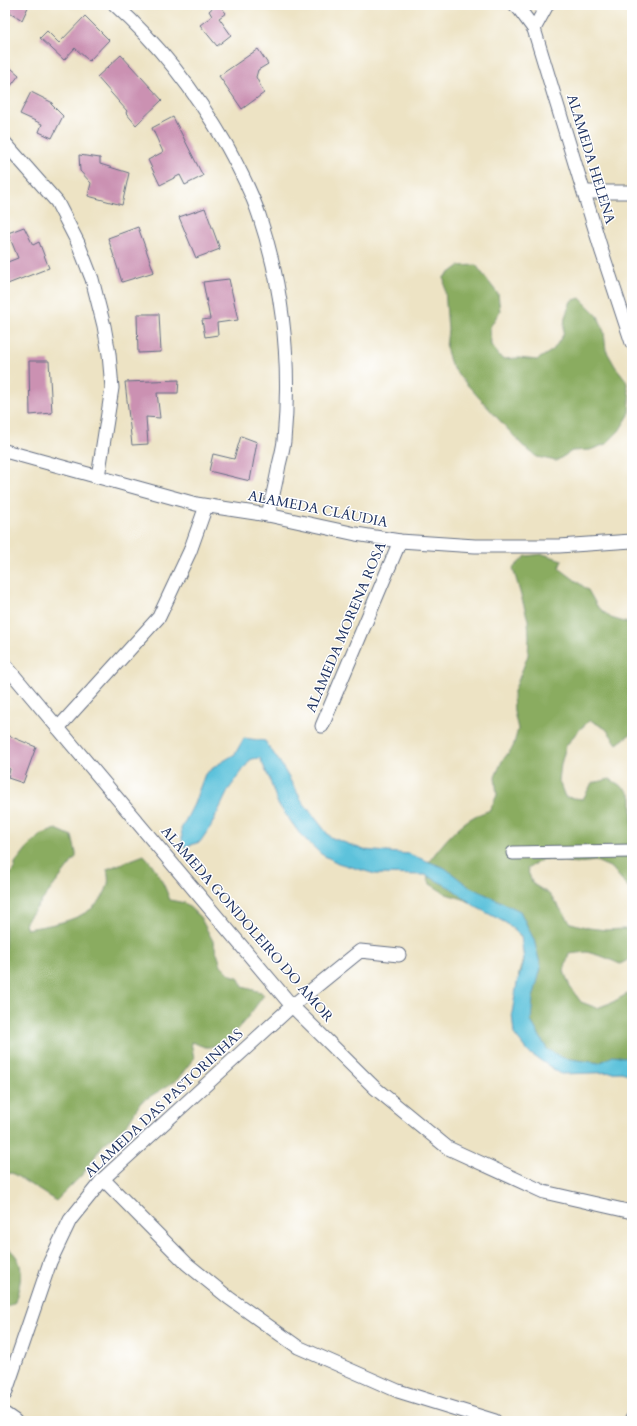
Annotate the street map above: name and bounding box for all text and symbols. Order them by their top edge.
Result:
street label: ALAMEDA HELENA [562,92,620,226]
street label: ALAMEDA CLÁUDIA [246,486,390,532]
street label: ALAMEDA MORENA ROSA [301,539,391,715]
street label: ALAMEDA GONDOLEIRO DO AMOR [157,822,338,1026]
street label: ALAMEDA DAS PASTORINHAS [81,1024,247,1182]

